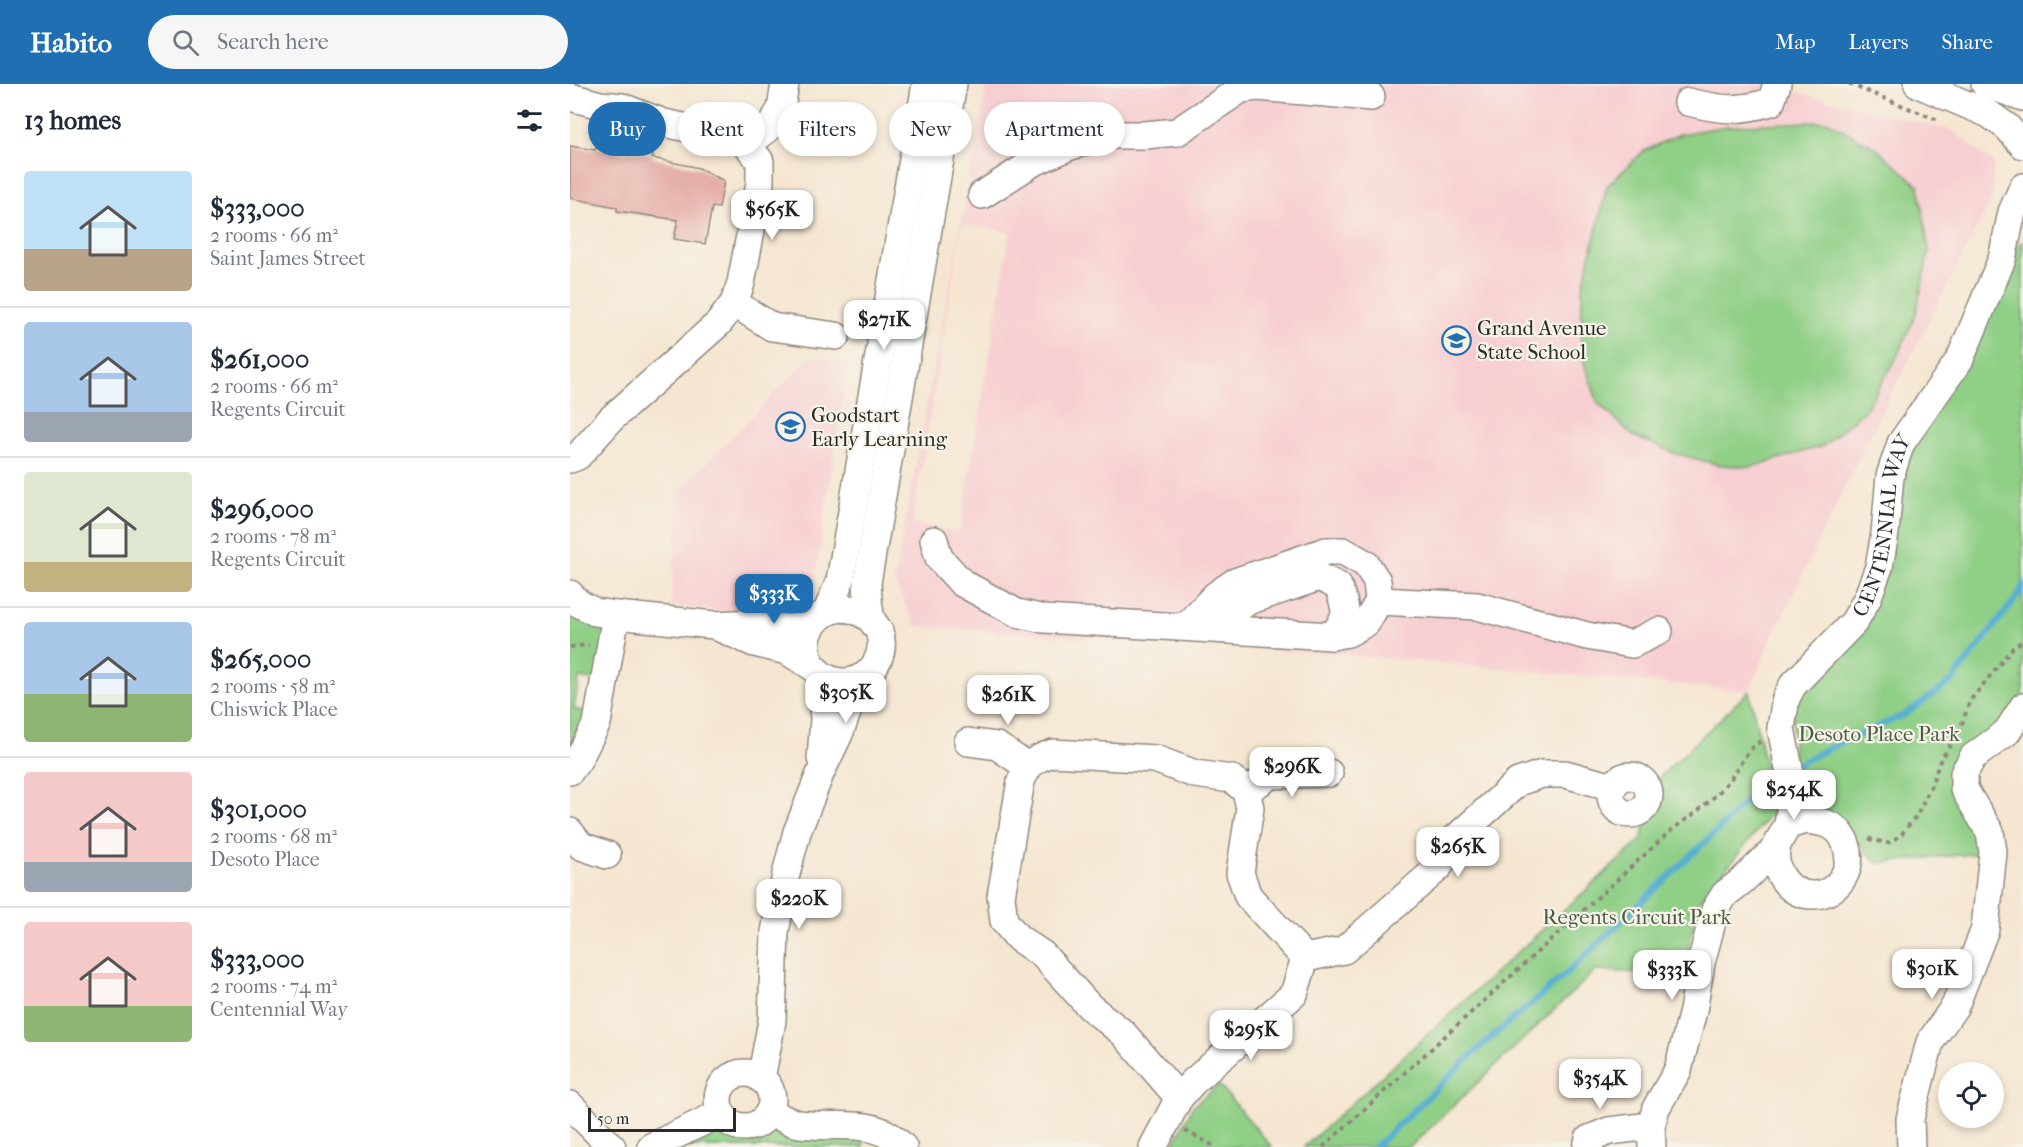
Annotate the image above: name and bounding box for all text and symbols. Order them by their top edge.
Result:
search box [148,15,568,69]
text: Habito [30,26,112,59]
icon: search [169,26,202,59]
text: Search here [217,29,329,55]
text: Map [1775,30,1816,54]
text: Layers [1849,30,1908,54]
text: Share [1941,30,1993,54]
chip: Buy [588,102,666,156]
chip: Rent [678,102,765,156]
chip: Filters [777,102,877,156]
chip: New [889,102,972,156]
chip: Apartment [984,102,1125,156]
icon: filters [513,104,546,137]
text: 13 homes [24,105,121,136]
pin: $565K [730,190,814,241]
text: $333,000 [210,193,305,224]
icon: home [72,195,144,267]
text: $565K [745,198,799,221]
text: 2 rooms · 66 m² [210,224,338,247]
text: Saint James Street [210,247,366,270]
pin: $271K [842,300,926,351]
text: $271K [858,308,910,331]
place label: Grand Avenue State School [1477,316,1606,364]
school or university icon: Grand Avenue State School [1440,324,1472,356]
text: $261,000 [210,344,309,375]
icon: home [72,346,144,418]
text: 2 rooms · 66 m² [210,375,338,398]
text: Regents Circuit [210,398,346,421]
place label: Goodstart Early Learning [811,403,948,451]
school or university icon: Goodstart Early Learning [774,411,806,443]
street label: CENTENNIAL WAY [1847,429,1916,621]
text: $296,000 [210,494,314,525]
icon: home [72,496,144,568]
text: 2 rooms · 78 m² [210,525,336,548]
text: Regents Circuit [210,548,346,571]
pin: $333K [732,574,816,625]
text: $333K [749,582,799,605]
text: $265,000 [210,644,311,675]
icon: home [72,646,144,718]
pin: $305K [804,673,888,724]
text: 2 rooms · 58 m² [210,675,335,698]
pin: $261K [966,675,1050,726]
text: $305K [819,681,873,704]
text: $261K [981,683,1035,706]
text: Chiswick Place [210,698,338,721]
park label: Desoto Place Park [1798,722,1960,746]
pin: $296K [1250,747,1334,798]
text: $296K [1263,755,1321,778]
pin: $254K [1752,770,1836,821]
text: $254K [1766,778,1822,801]
text: $301,000 [210,794,307,825]
icon: home [72,796,144,868]
text: 2 rooms · 68 m² [210,825,337,848]
pin: $265K [1416,827,1500,878]
text: $265K [1430,835,1486,858]
text: Desoto Place [210,848,320,871]
pin: $220K [757,879,841,930]
text: $220K [770,887,828,910]
park label: Regents Circuit Park [1543,905,1732,929]
text: $333,000 [210,944,305,975]
icon: home [72,946,144,1018]
pin: $301K [1890,949,1974,1000]
pin: $333K [1630,950,1714,1001]
text: $301K [1906,957,1958,980]
text: $333K [1647,958,1697,981]
text: 2 rooms · 74 m² [210,975,337,998]
text: Centennial Way [210,998,348,1021]
pin: $295K [1209,1010,1293,1061]
text: $295K [1224,1018,1278,1041]
pin: $354K [1558,1059,1642,1110]
map controls [1938,1062,2004,1128]
button: locate [1938,1062,2004,1128]
text: $354K [1573,1067,1627,1090]
scale bar [588,1105,736,1132]
text: 50 m [597,1109,629,1128]

